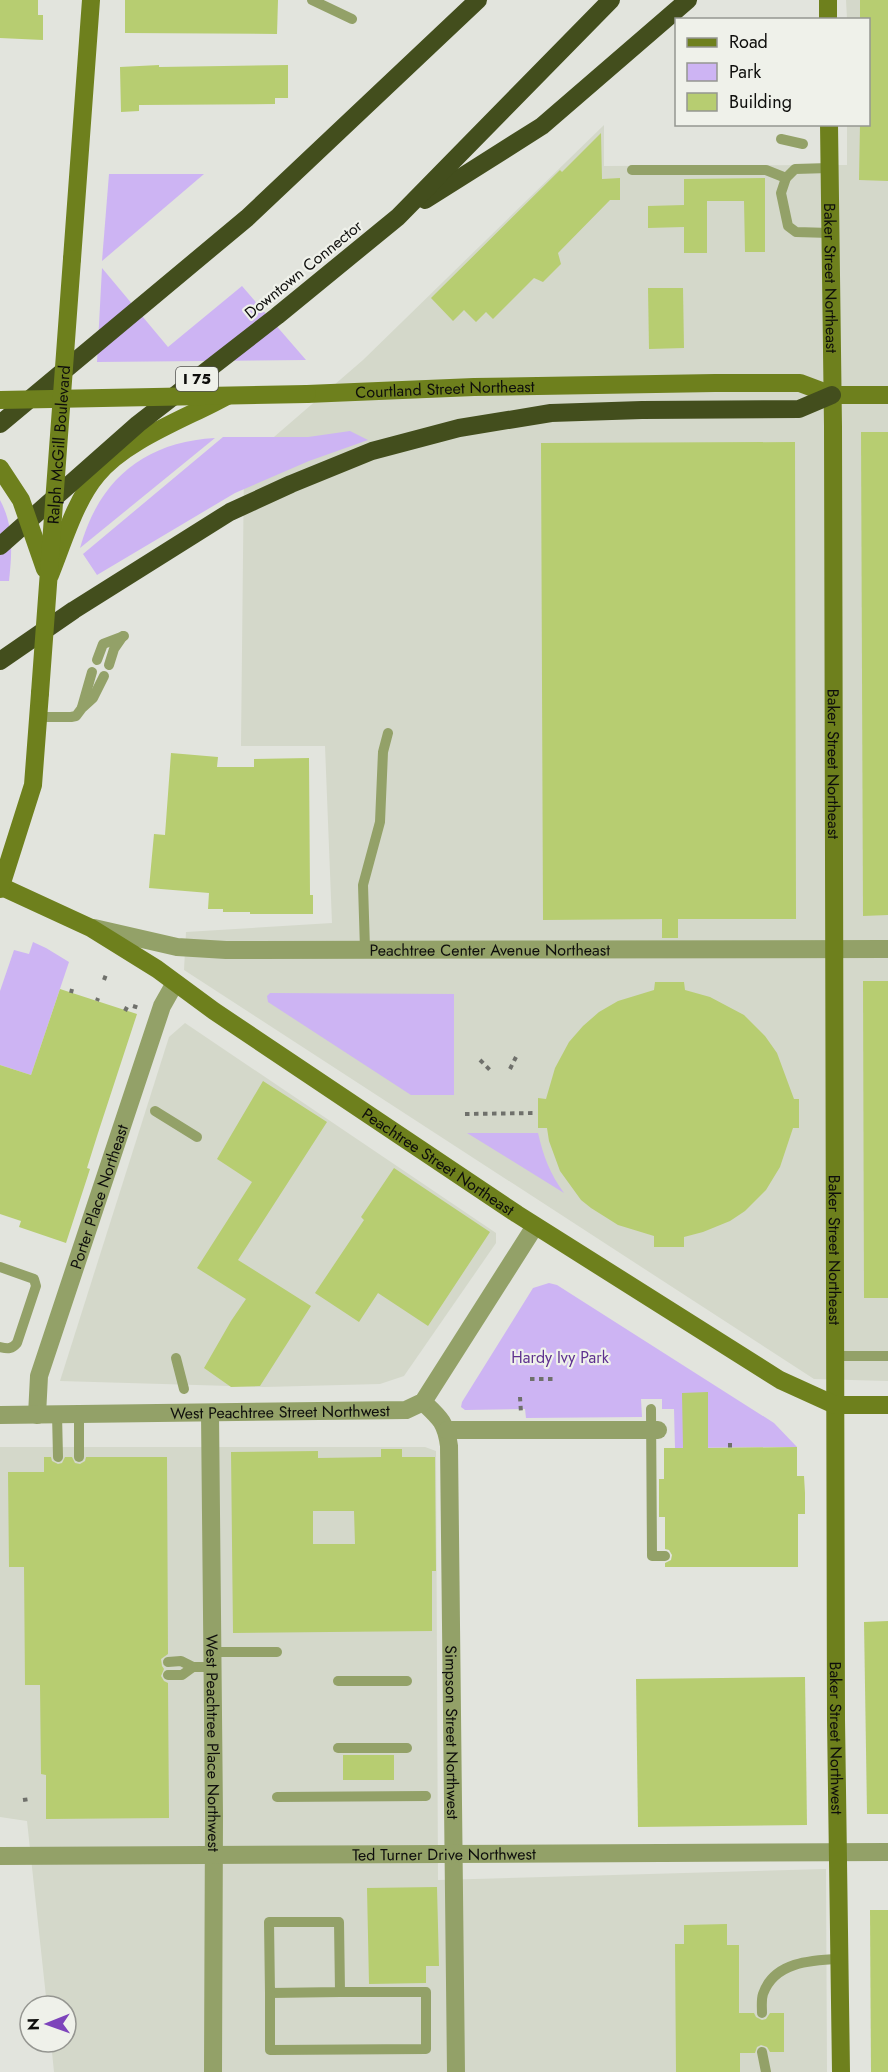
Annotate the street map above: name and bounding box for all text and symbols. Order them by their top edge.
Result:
legend [675,18,870,126]
text: Road [729,29,768,55]
text: Park [729,59,761,85]
text: Building [729,89,792,115]
street label: Baker Street Northeast [818,203,843,353]
street label: Downtown Connector [240,214,367,324]
street label: Ralph McGill Boulevard [41,364,76,525]
road number: I 75 [176,367,218,391]
street label: Courtland Street Northeast [355,375,535,404]
street label: Baker Street Northeast [822,689,845,839]
street label: Peachtree Center Avenue Northeast [369,938,610,962]
street label: Peachtree Street Northeast [358,1103,519,1221]
street label: Porter Place Northeast [64,1121,134,1272]
street label: Baker Street Northeast [823,1175,846,1325]
park label: Hardy Ivy Park [511,1346,610,1369]
street label: West Peachtree Street Northwest [170,1399,390,1425]
street label: West Peachtree Place Northwest [200,1634,225,1852]
street label: Simpson Street Northwest [439,1645,464,1820]
street label: Baker Street Northwest [824,1661,848,1815]
street label: Ted Turner Drive Northwest [352,1843,536,1866]
north arrow [18,1994,78,2054]
text: N [22,2018,45,2031]

